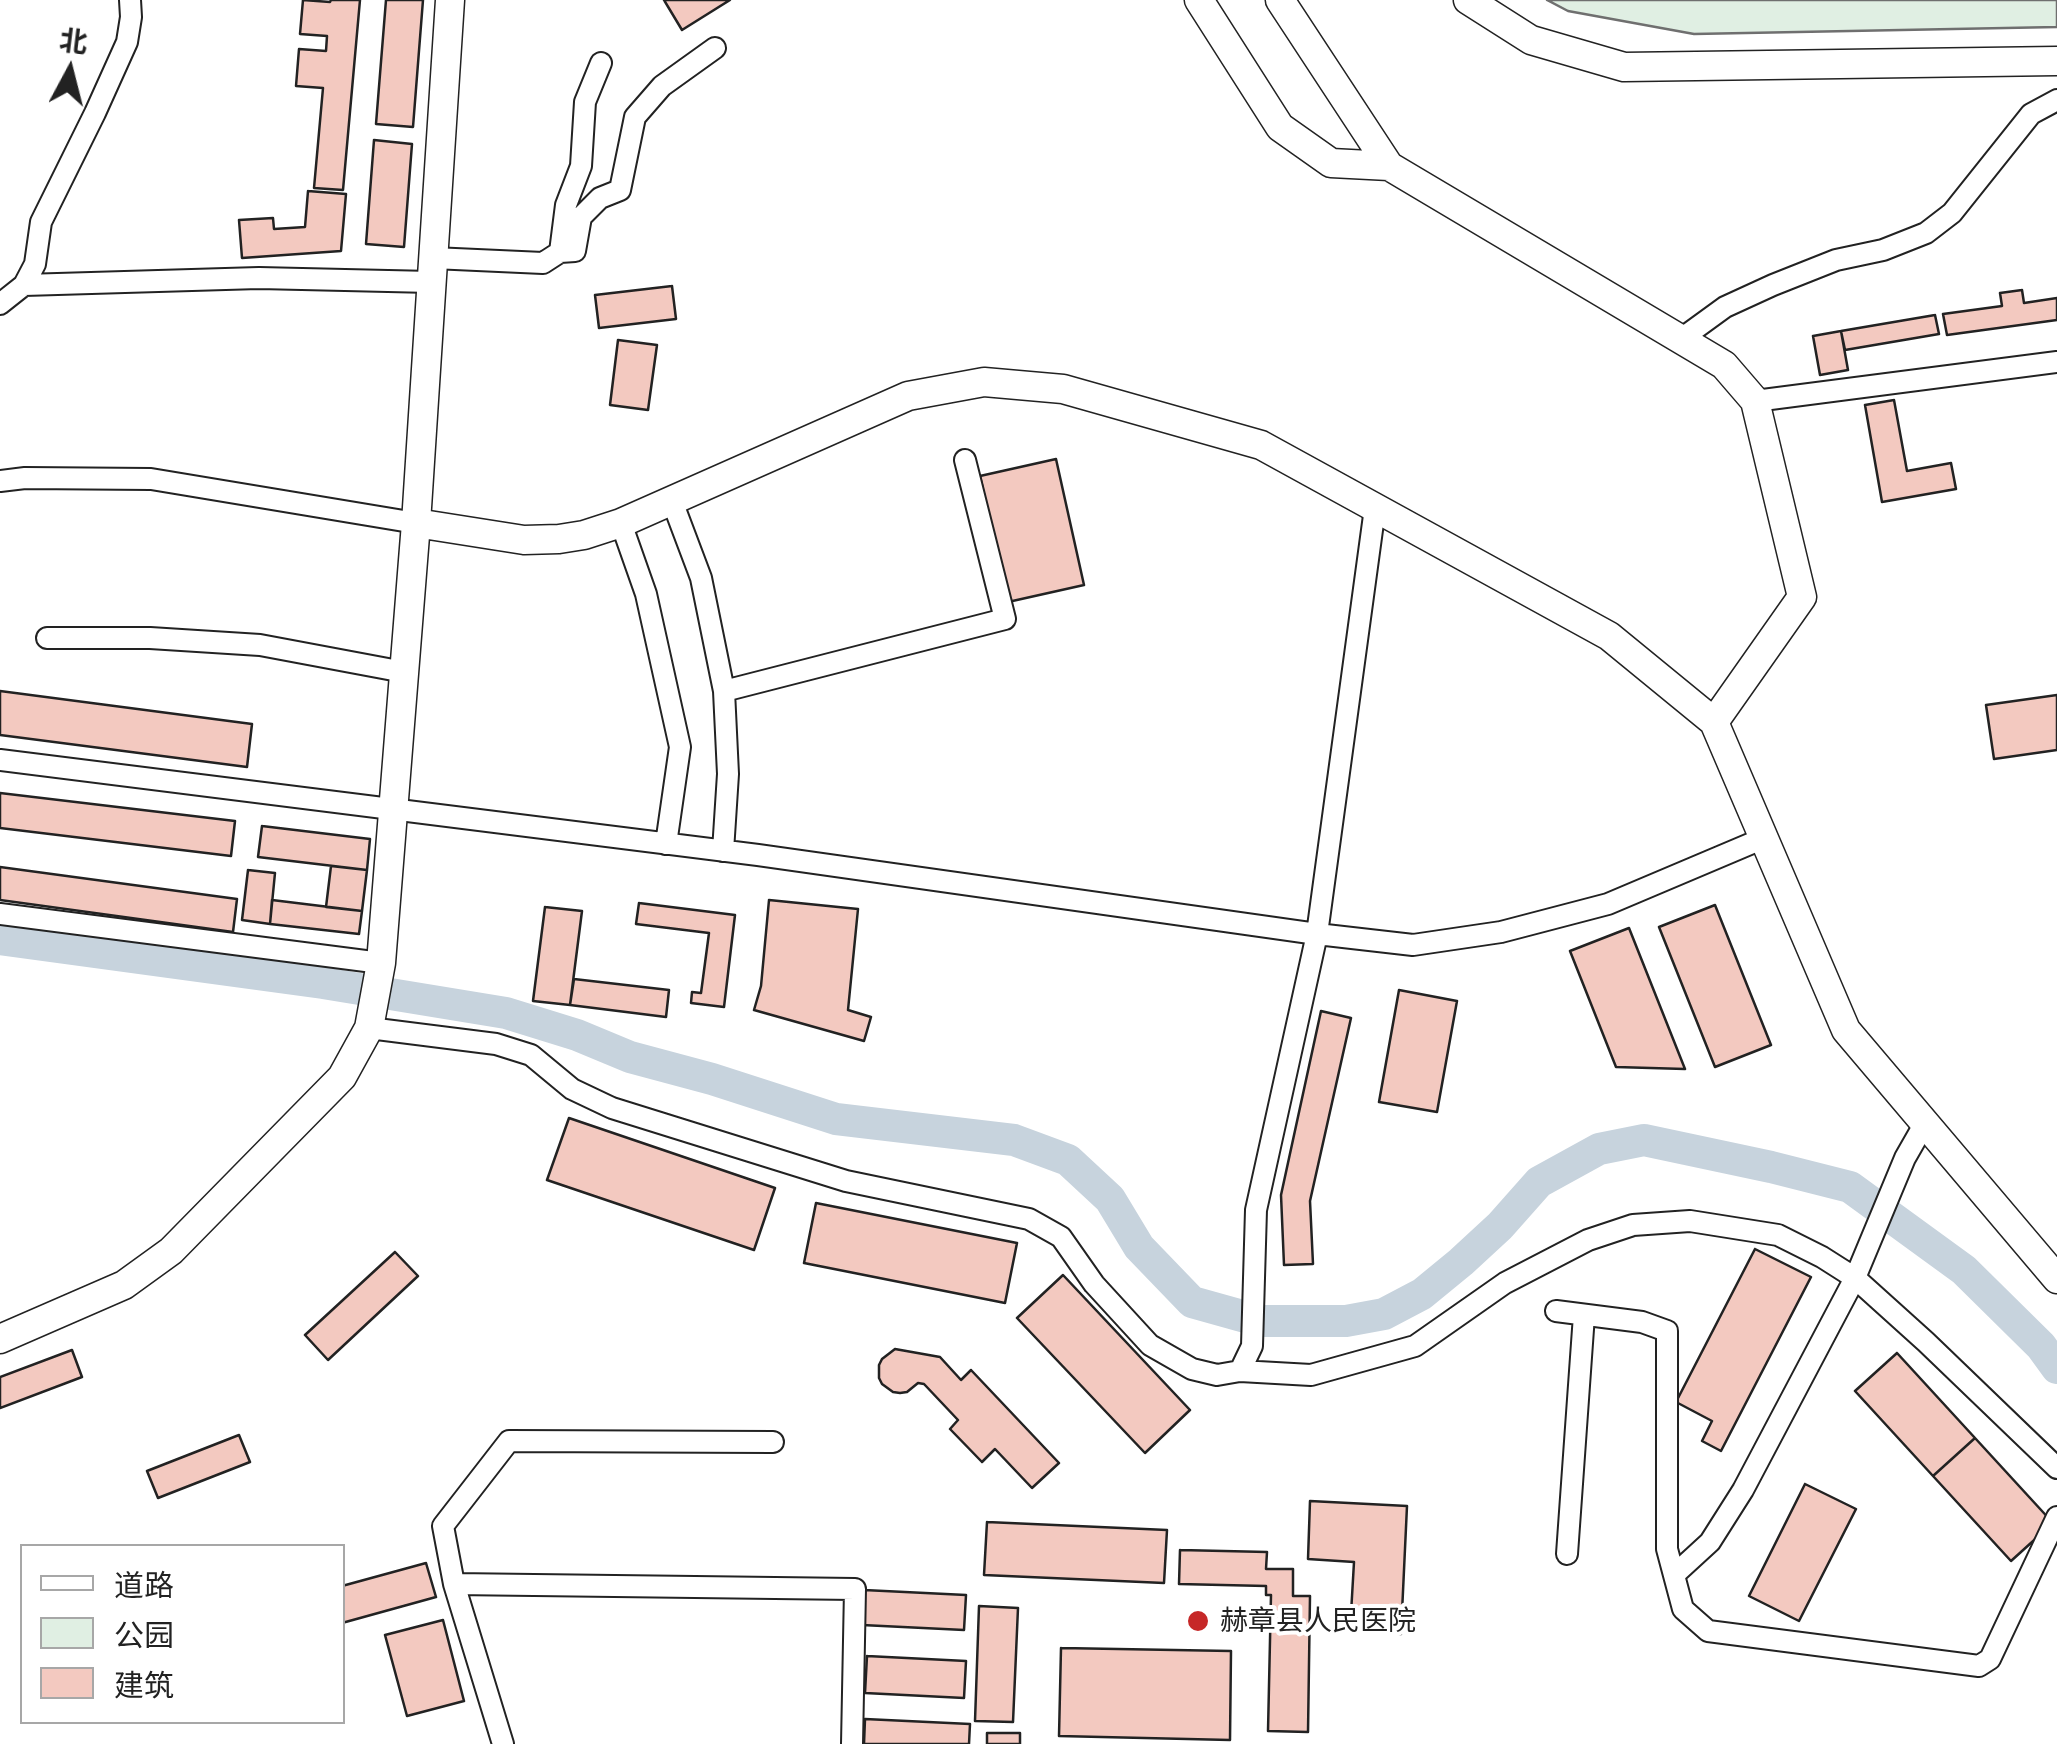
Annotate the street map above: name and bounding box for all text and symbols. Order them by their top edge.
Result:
north arrow [20,20,120,120]
text: 北 [58,22,90,59]
legend [20,1544,345,1724]
text: 道路 [114,1566,174,1602]
place label: 赫章县人民医院 [1220,1604,1416,1638]
marker: 赫章县人民医院 [1185,1608,1211,1634]
text: 公园 [114,1616,174,1652]
text: 建筑 [114,1666,174,1702]

